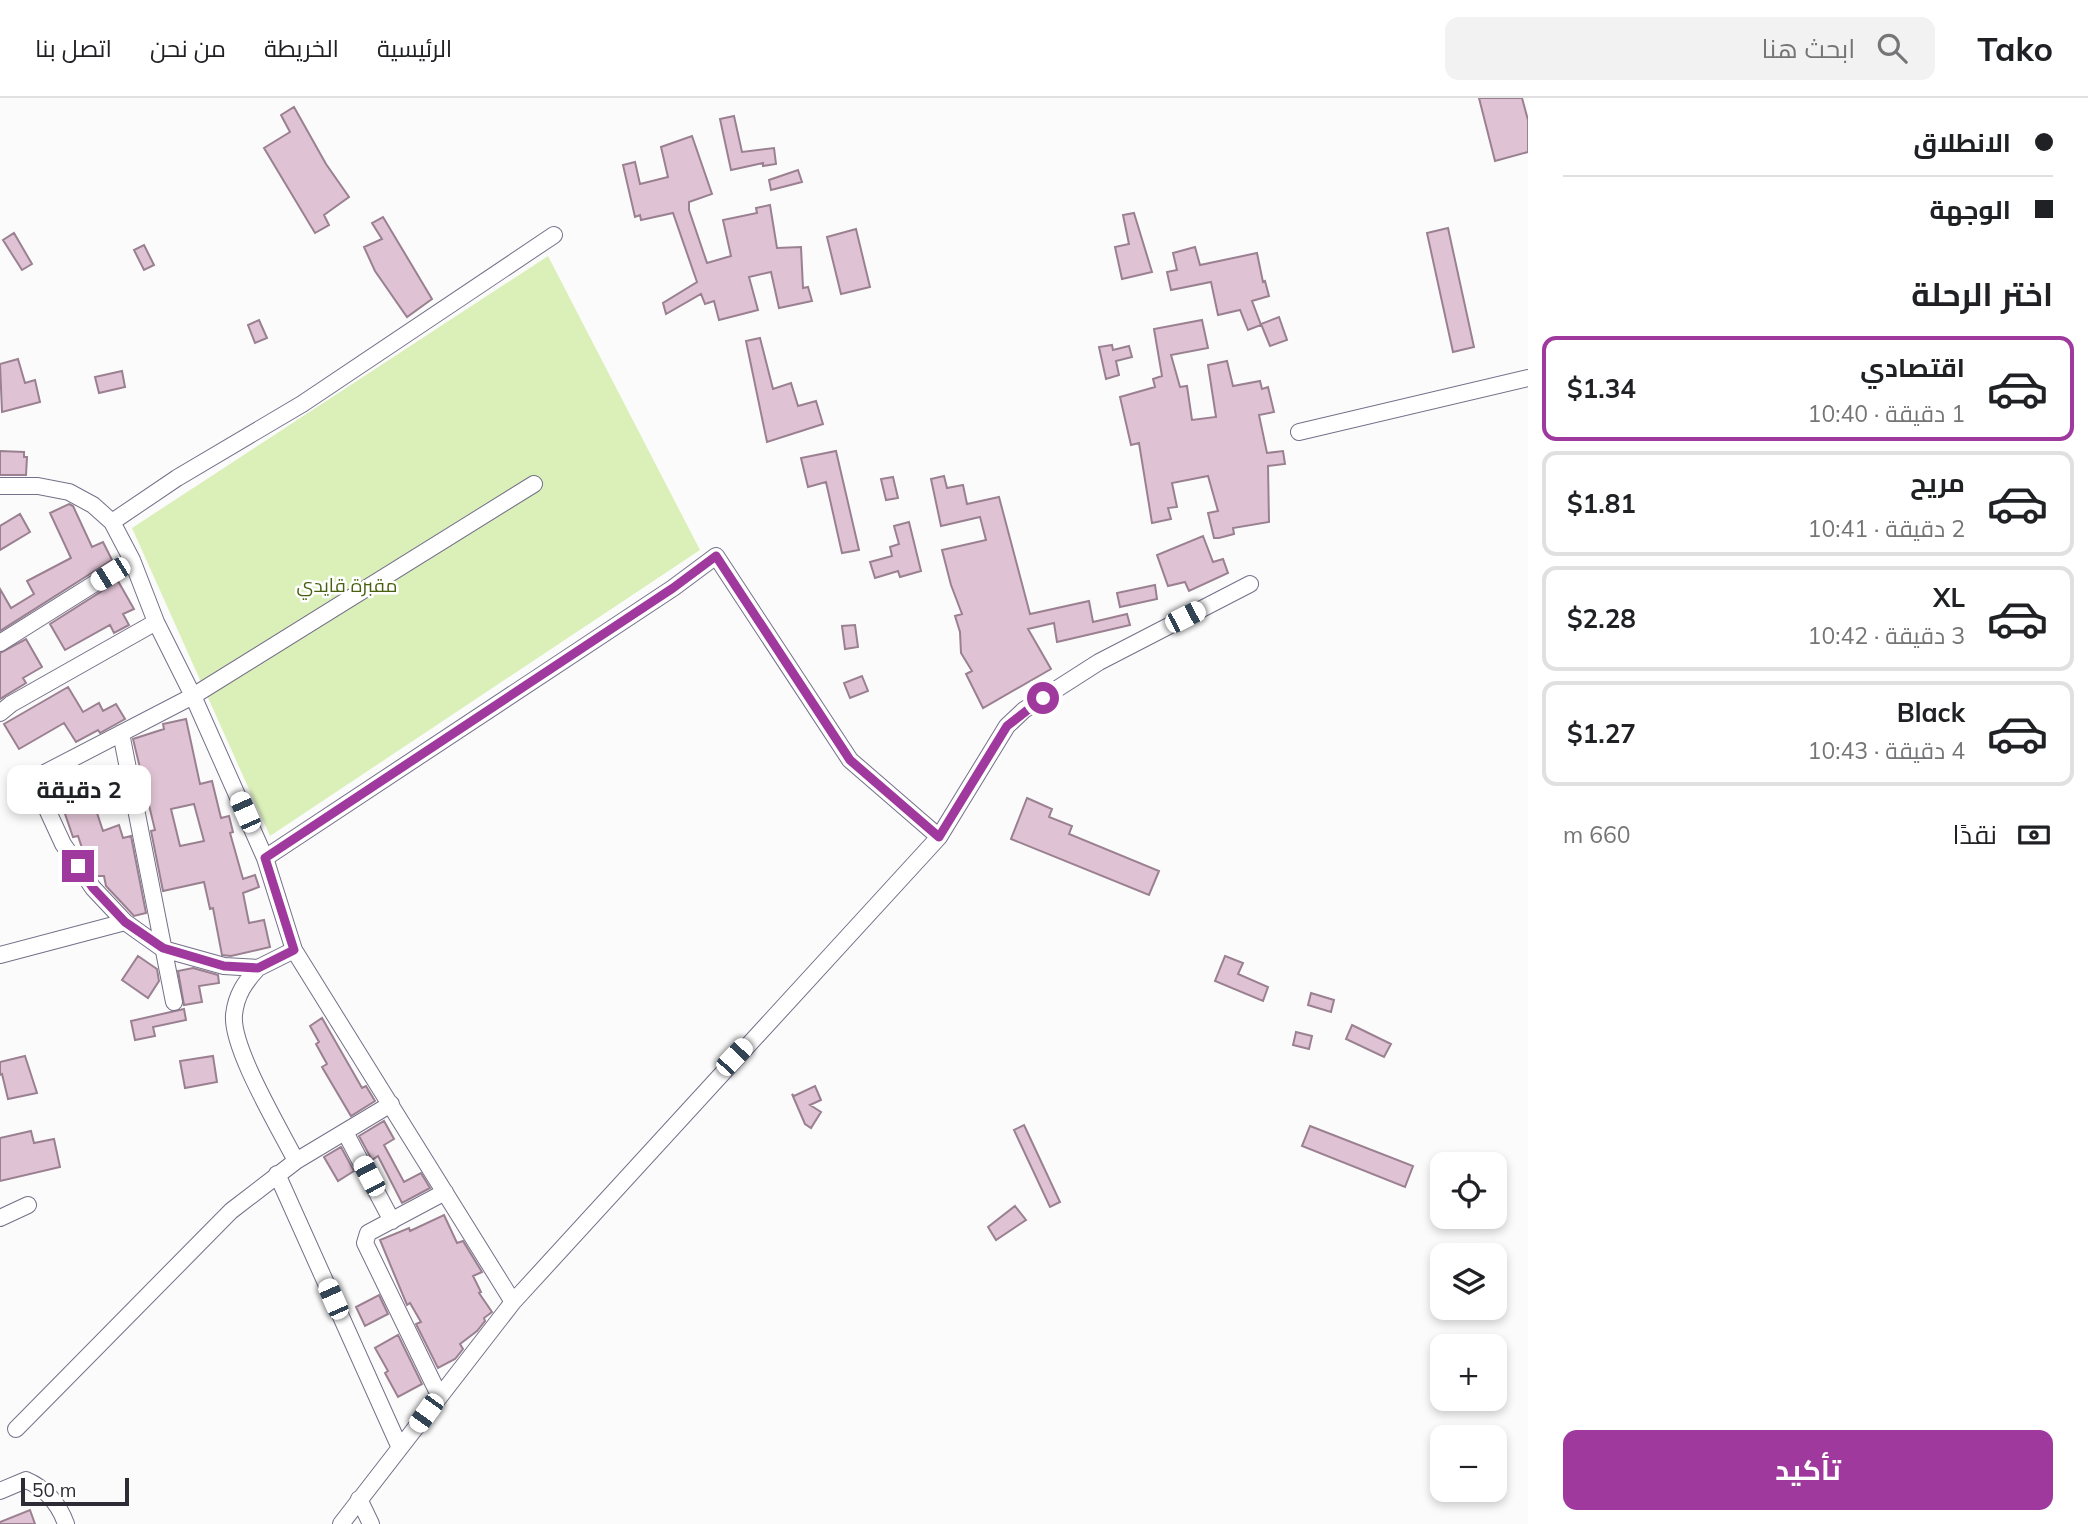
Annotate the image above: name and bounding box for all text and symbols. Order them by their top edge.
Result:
search box [1445,17,1935,80]
text: Tako [1977,28,2053,69]
icon: search [1873,29,1911,67]
text: ابحث هنا [1762,32,1855,65]
text: اتصل بنا [35,33,112,63]
text: من نحن [150,33,226,63]
text: الخريطة [264,33,339,63]
text: الرئيسية [377,33,452,63]
text: الانطلاق [1913,126,2011,159]
text: الوجهة [1930,193,2011,226]
text: اختر الرحلة [1911,274,2053,314]
text: اقتصادي [1860,351,1965,384]
icon: car [1986,357,2049,420]
text: $1.34 [1567,372,1636,405]
text: 1 دقيقة · 10:40 [1808,399,1965,428]
text: مريح [1910,466,1965,499]
icon: car [1986,472,2049,535]
text: $1.81 [1567,487,1636,520]
text: 2 دقيقة · 10:41 [1808,514,1965,543]
car [87,554,134,594]
park label: مقبرة قايدي [296,573,398,600]
text: XL [1933,581,1965,614]
icon: car [1986,587,2049,650]
car [1162,598,1209,636]
text: $2.28 [1567,602,1636,635]
text: 3 دقيقة · 10:42 [1808,621,1965,650]
route start [1027,682,1059,714]
text: Black [1897,696,1965,729]
icon: car [1986,702,2049,765]
text: $1.27 [1567,717,1636,750]
text: 4 دقيقة · 10:43 [1808,736,1965,765]
callout: 2 دقيقة [6,764,150,814]
text: 2 دقيقة [36,775,122,804]
car [227,789,264,835]
icon: cash [2015,816,2053,854]
text: نقدًا [1953,818,1997,851]
text: 660 m [1563,820,1631,849]
route end [62,850,94,882]
car [712,1034,757,1080]
map controls [1430,1152,1507,1502]
button: locate [1430,1152,1507,1229]
car [350,1153,389,1199]
button: layers [1430,1243,1507,1320]
car [315,1276,352,1322]
button: + [1430,1334,1507,1411]
car [406,1390,447,1436]
button: − [1430,1425,1507,1502]
button: تأكيد [1563,1430,2053,1510]
scale bar [21,1475,130,1507]
text: 50 m [32,1478,76,1502]

